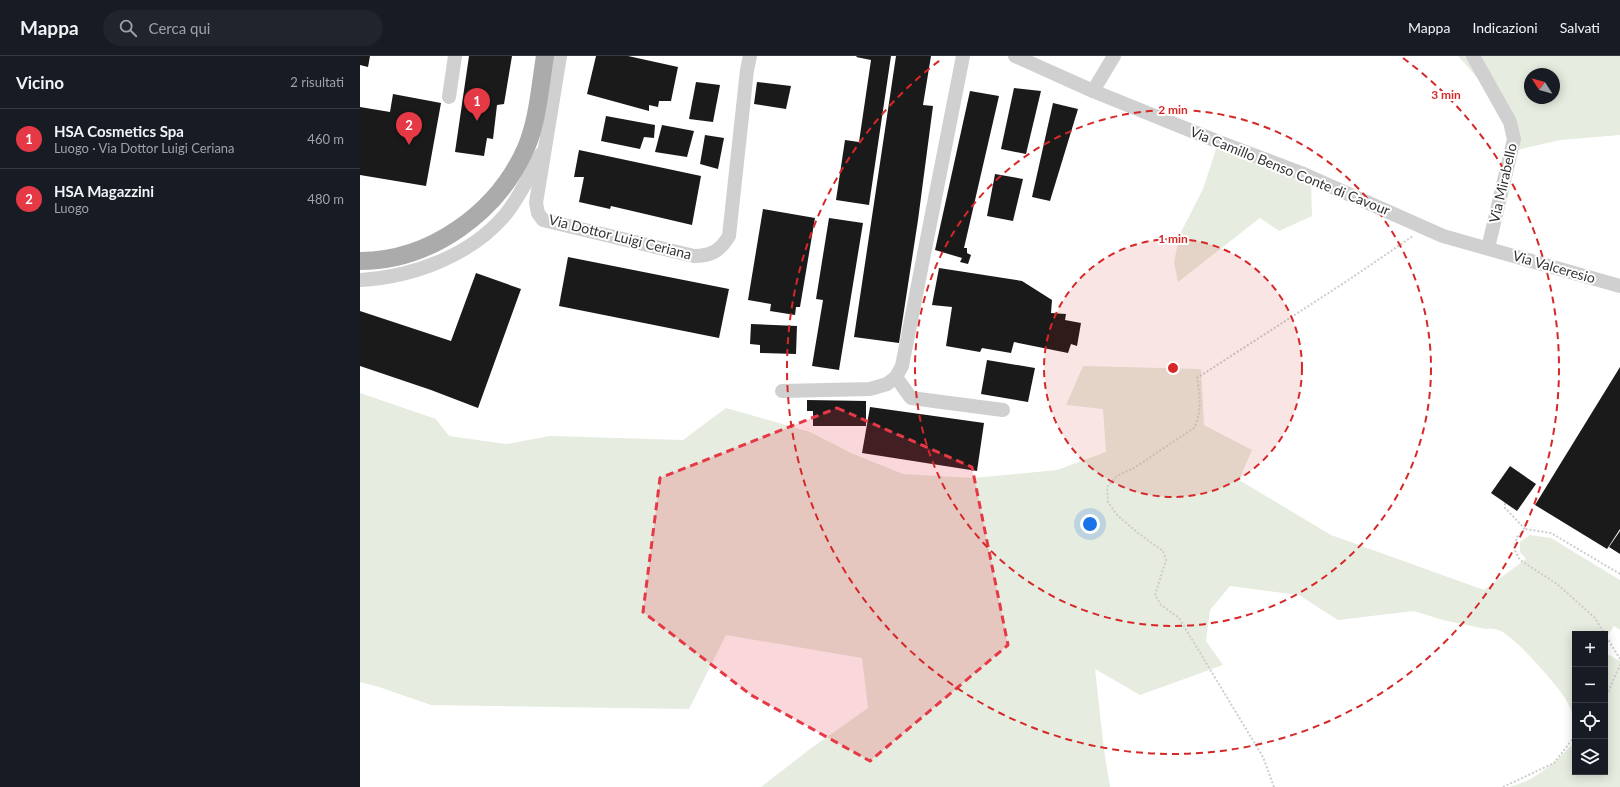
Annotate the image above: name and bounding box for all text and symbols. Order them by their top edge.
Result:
search box [103,10,383,46]
text: Mappa [20,16,79,39]
icon: search [117,17,139,39]
text: Cerca qui [149,19,210,37]
text: Mappa [1408,19,1450,36]
text: Indicazioni [1472,19,1538,36]
text: Salvati [1560,19,1600,36]
north arrow [1524,68,1560,104]
text: Vicino [16,72,64,93]
text: 2 risultati [290,74,344,90]
text: 3 min [1431,87,1461,102]
pin: 1 [464,88,490,121]
text: 2 min [1158,102,1188,117]
pin: 2 [396,112,422,145]
text: HSA Cosmetics Spa [54,122,184,140]
street label: Via Camillo Benso Conte di Cavour [1188,123,1393,219]
text: 1 [25,131,33,147]
text: 460 m [307,131,344,147]
text: Luogo · Via Dottor Luigi Ceriana [54,140,235,156]
street label: Via Mirabello [1485,141,1520,224]
text: HSA Magazzini [54,182,154,200]
text: 2 [25,191,33,207]
text: 480 m [307,191,344,207]
text: Luogo [54,200,89,216]
street label: Via Dottor Luigi Ceriana [547,211,693,262]
text: 1 min [1158,231,1188,246]
street label: Via Valceresio [1511,247,1597,286]
centre of rings [1166,361,1180,375]
your location [1080,514,1100,534]
map controls [1572,631,1608,775]
button: + [1572,631,1608,667]
button: − [1572,667,1608,703]
button: locate [1572,703,1608,739]
button: layers [1572,739,1608,775]

